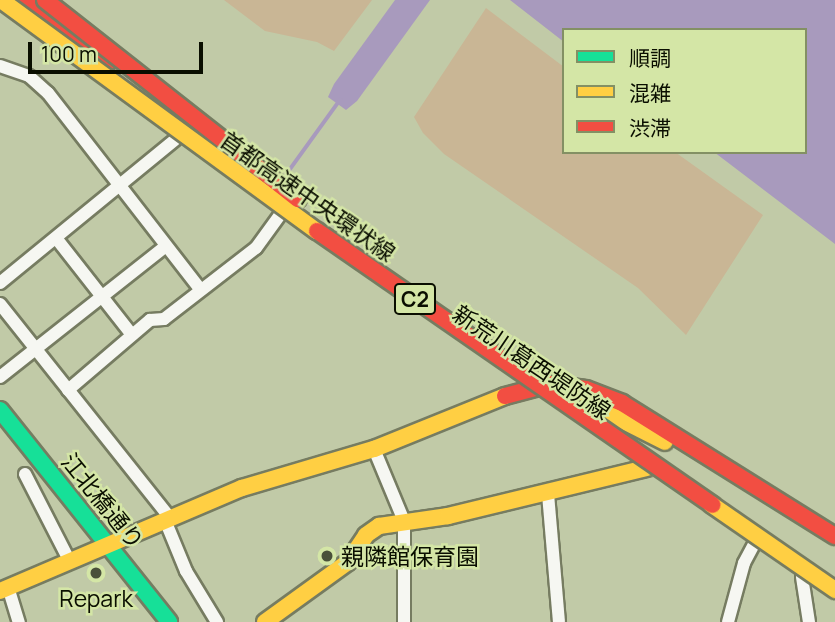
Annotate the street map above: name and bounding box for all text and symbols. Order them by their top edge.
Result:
scale bar [32,28,206,72]
legend [562,28,807,154]
text: 100 m [41,40,97,68]
text: 順調 [629,44,671,72]
text: 混雑 [629,79,671,107]
text: 渋滞 [629,114,671,142]
street label: 首都高速中央環状線 [215,125,401,267]
road number: C2 [392,282,438,316]
street label: 新荒川葛西堤防線 [448,299,616,425]
street label: 江北橋通り [56,448,150,554]
place label: 親隣館保育園 [341,542,479,570]
marker: 親隣館保育園 [319,548,335,564]
marker: Repark [88,565,104,581]
place label: Repark [59,584,133,612]

